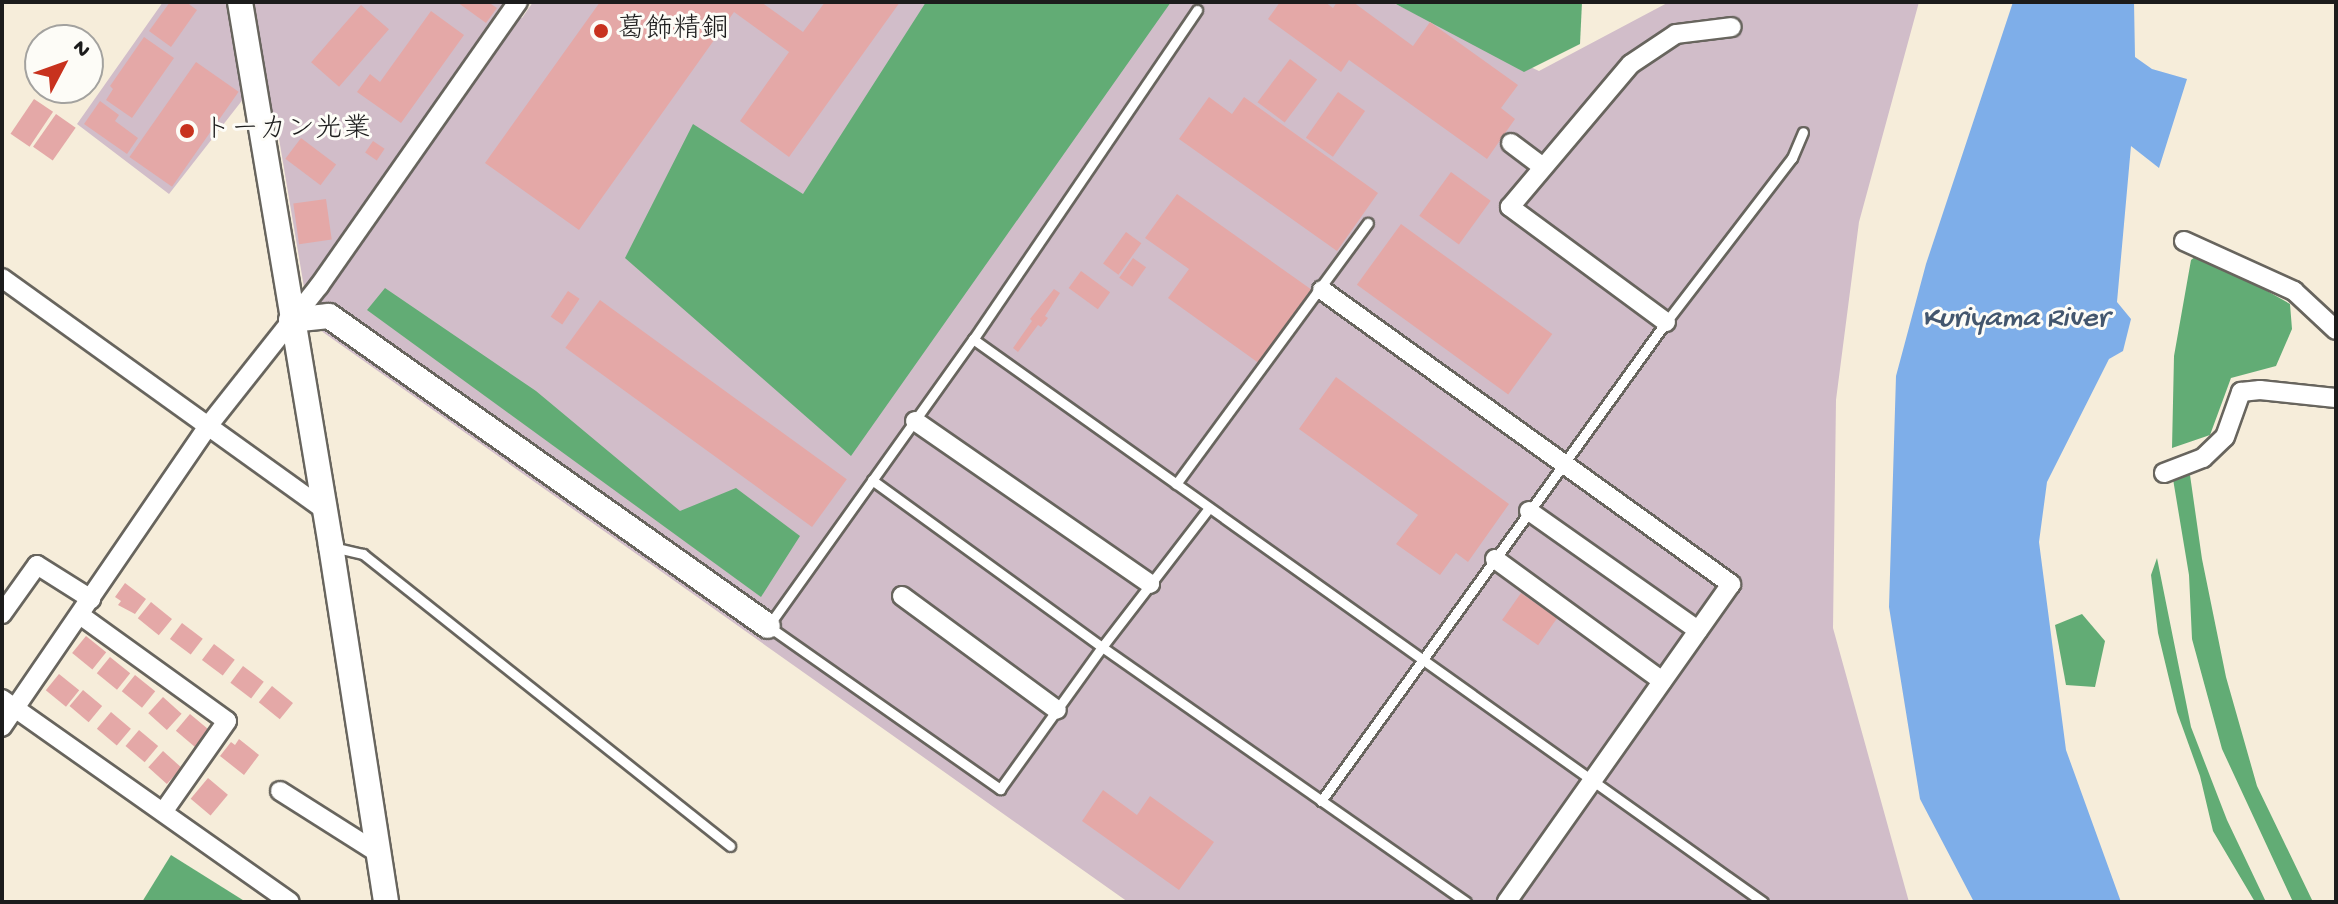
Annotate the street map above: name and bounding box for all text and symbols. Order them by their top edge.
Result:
place label: 葛飾精銅 [617,14,729,48]
marker: 葛飾精銅 [592,22,610,40]
north arrow [24,24,104,104]
text: N [66,36,95,64]
place label: トーカン光業 [203,114,371,148]
marker: トーカン光業 [178,122,196,140]
water label: Kuriyama River [1922,302,2108,338]

